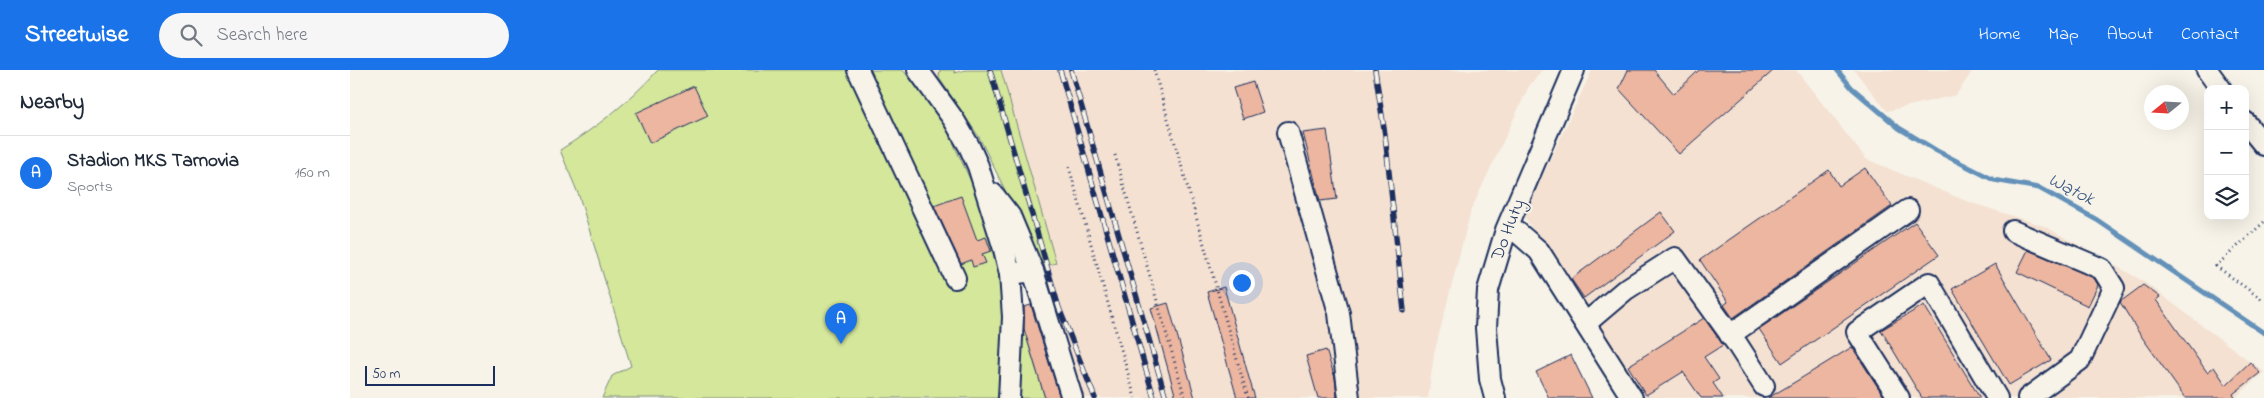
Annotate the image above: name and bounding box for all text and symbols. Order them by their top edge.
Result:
search box [159,13,509,58]
text: Streetwise [25,18,129,53]
icon: search [177,21,205,49]
text: Search here [217,22,308,49]
text: Home [1979,22,2020,48]
text: Map [2048,22,2079,48]
text: About [2107,22,2153,48]
text: Contact [2181,22,2239,48]
north arrow [2144,85,2189,130]
map controls [2204,85,2249,220]
button: + [2204,85,2249,130]
text: Nearby [20,88,84,118]
button: − [2204,130,2249,175]
text: Stadion MKS Tarnovia [67,148,239,175]
text: A [31,161,41,185]
text: 160 m [295,161,330,185]
water label: Wątok [2043,167,2100,213]
text: Sports [67,175,113,199]
button: layers [2204,175,2249,220]
street label: Do Huty [1485,196,1533,265]
your location [1229,270,1255,296]
pin: A [825,303,857,344]
scale bar [365,363,495,386]
text: 50 m [372,364,400,385]

